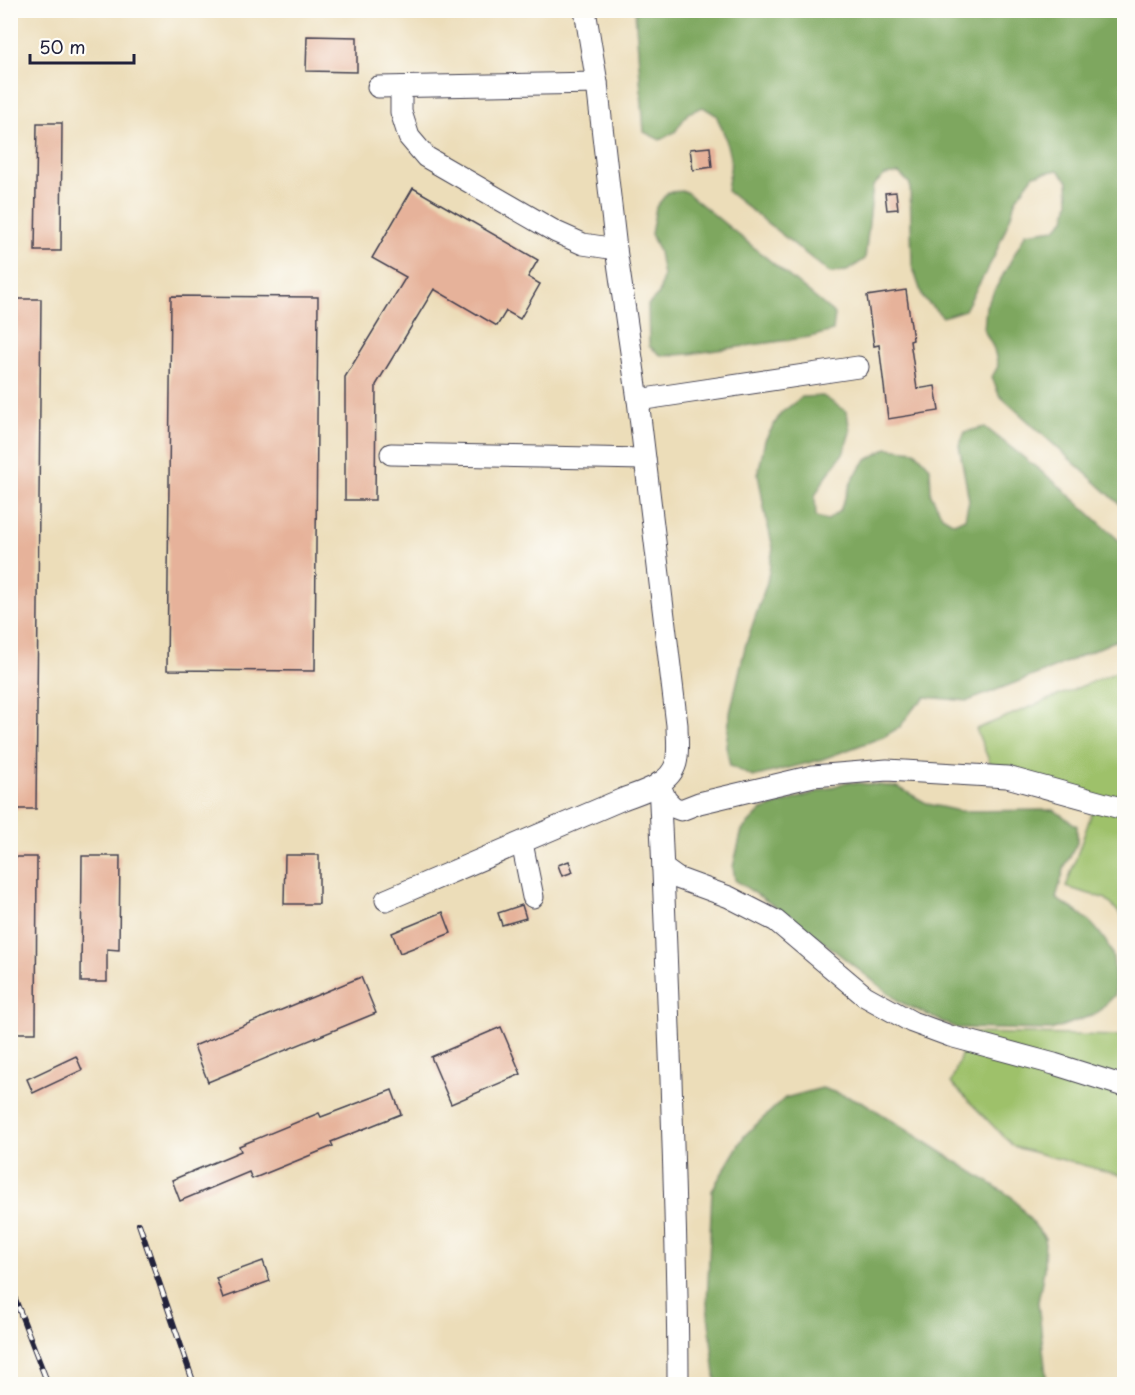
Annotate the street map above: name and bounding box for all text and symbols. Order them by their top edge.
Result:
scale bar [30,27,134,65]
text: 50 m [39,33,86,60]

